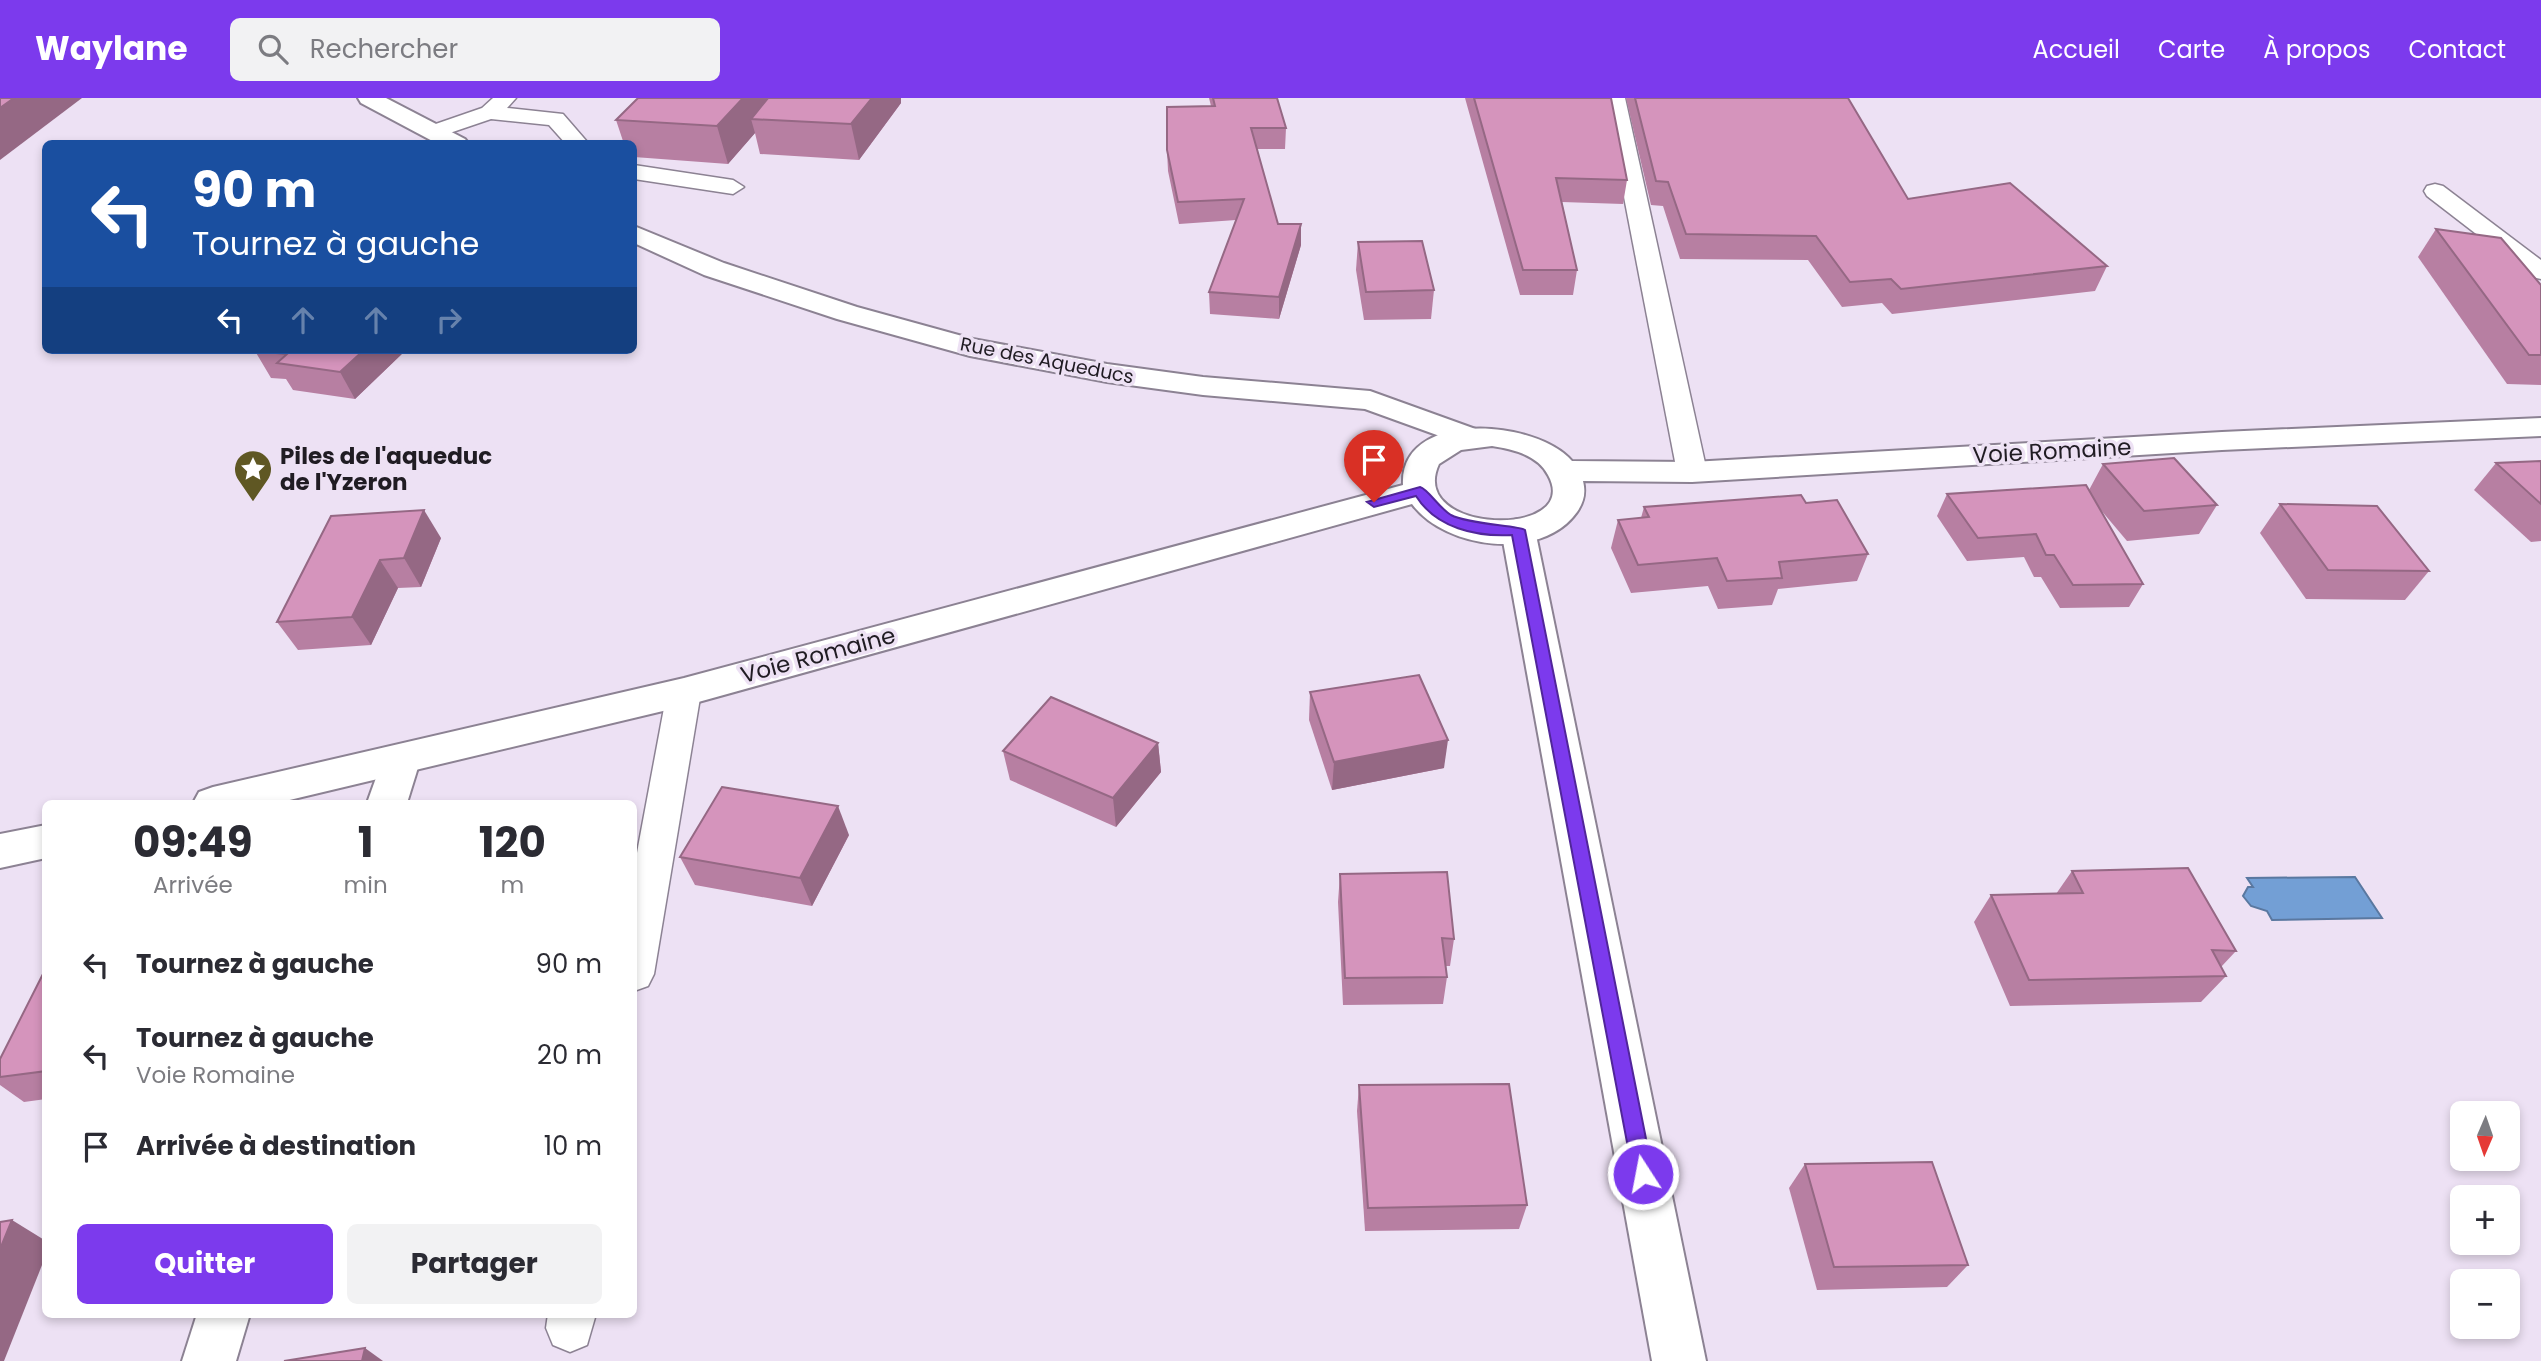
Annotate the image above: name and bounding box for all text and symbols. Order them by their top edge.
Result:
search box [230,18,720,81]
text: Waylane [35,25,188,72]
icon: search [254,30,292,68]
text: Rechercher [310,31,458,67]
text: Accueil [2033,33,2120,66]
text: Carte [2158,33,2225,66]
text: À propos [2263,33,2370,66]
text: Contact [2408,33,2506,66]
text: 90 m [192,156,316,224]
icon: left [77,168,168,259]
text: Tournez à gauche [192,221,479,266]
icon: left [211,301,249,339]
icon: ahead [284,301,322,339]
icon: ahead [357,301,395,339]
icon: right [430,301,468,339]
street label: Rue des Aqueducs [958,330,1136,391]
pin [1344,430,1404,502]
street label: Voie Romaine [1972,431,2132,471]
place label: Piles de l'aqueduc de l'Yzeron [280,440,492,498]
icon: arrive [1355,441,1393,479]
place icon: Piles de l'aqueduc de l'Yzeron [232,448,274,503]
street label: Voie Romaine [737,619,899,691]
text: 09:49 [133,813,252,872]
text: 1 [358,813,374,872]
text: 120 [479,813,546,872]
text: Arrivée [153,869,233,901]
text: min [344,869,388,901]
text: m [500,869,524,901]
icon: left [77,946,115,984]
text: Tournez à gauche [136,946,374,982]
text: 90 m [536,946,602,982]
text: Tournez à gauche [136,1020,374,1056]
icon: left [77,1037,115,1075]
text: 20 m [537,1037,602,1073]
text: Voie Romaine [136,1059,295,1091]
north arrow [2450,1101,2520,1171]
map controls [2450,1101,2520,1339]
icon: arrive [77,1128,115,1166]
text: Arrivée à destination [136,1128,416,1164]
text: 10 m [544,1128,602,1164]
position arrow [1606,1137,1680,1211]
button: + [2450,1185,2520,1255]
button: Quitter [77,1224,333,1304]
button: Partager [347,1224,602,1304]
button: − [2450,1269,2520,1339]

